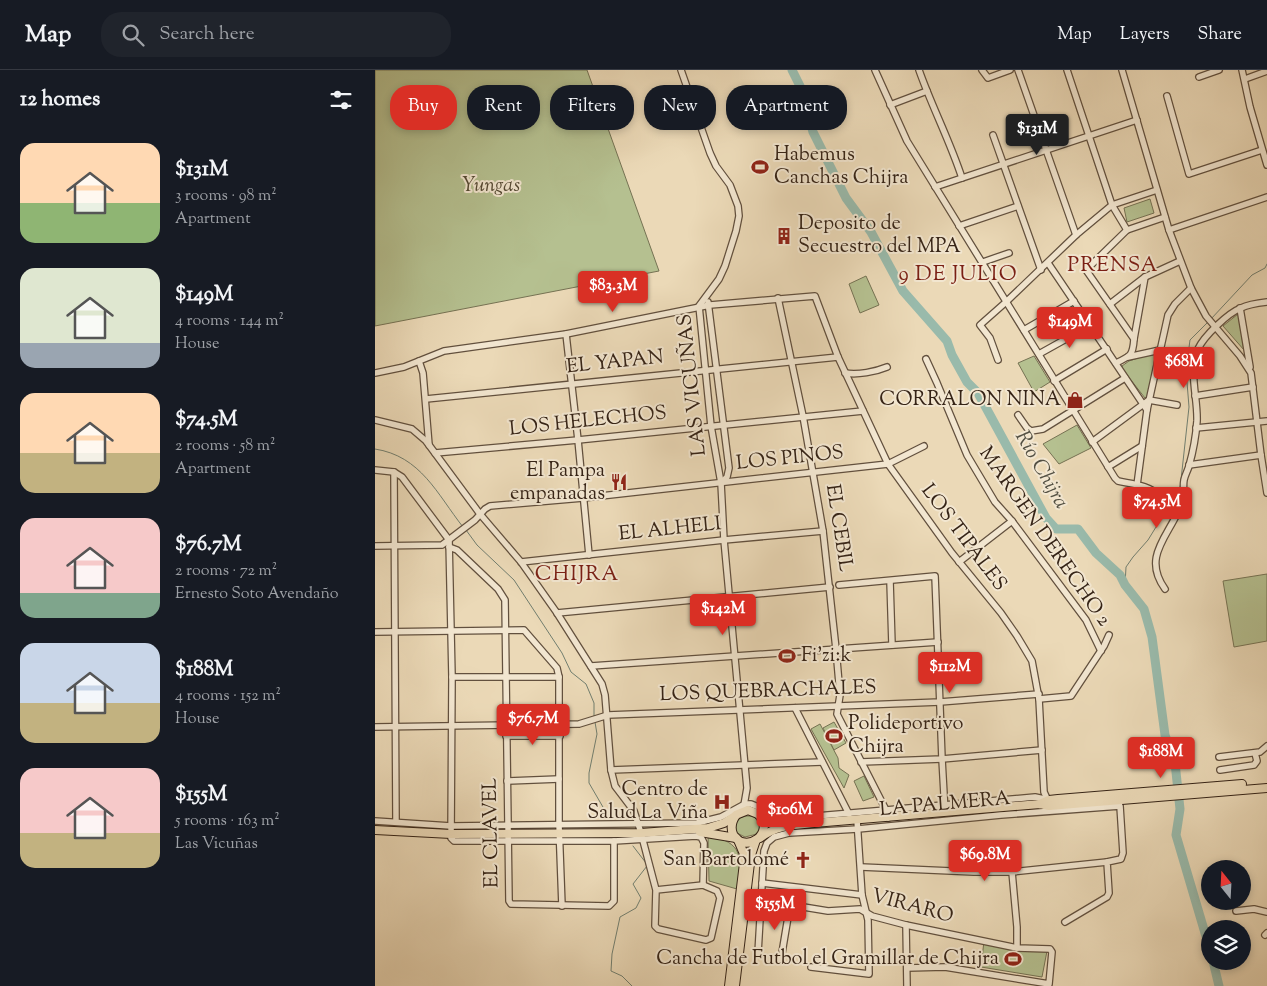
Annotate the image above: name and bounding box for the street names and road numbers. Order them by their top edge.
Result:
street label: LAS VICUÑAS [670,312,715,458]
street label: EL YAPAN [565,343,665,383]
street label: LOS HELECHOS [508,399,668,445]
street label: LOS PINOS [735,439,845,479]
street label: MARGEN DERECHO 2 [971,441,1117,633]
street label: LOS TIPALES [913,478,1013,598]
street label: EL CEBIL [817,482,859,574]
street label: EL ALHELI [617,510,723,550]
street label: LOS QUEBRACHALES [659,674,877,710]
street label: EL CLAVEL [477,778,507,888]
street label: LA PALMERA [878,785,1012,825]
street label: VIRARO [868,882,956,932]

